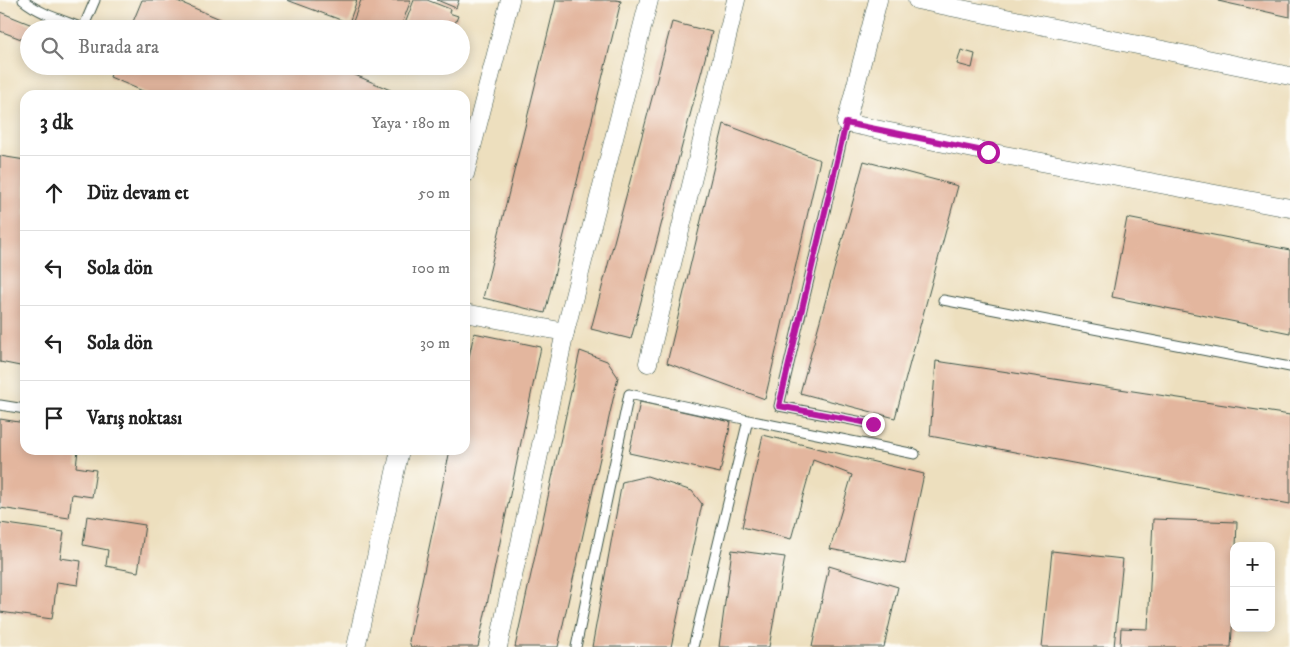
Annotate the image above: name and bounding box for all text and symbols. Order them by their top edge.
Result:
search box [20,20,470,75]
icon: search [38,34,66,62]
text: Burada ara [78,36,159,59]
text: 3 dk [40,110,73,136]
text: Yaya · 180 m [371,113,450,133]
route start [977,141,1000,164]
icon: ahead [40,179,68,207]
text: Düz devam et [87,182,189,205]
text: 50 m [418,183,450,203]
icon: left [40,254,68,282]
text: Sola dön [87,257,153,280]
text: 100 m [412,258,450,278]
icon: left [40,329,68,357]
text: Sola dön [87,332,153,355]
text: 30 m [420,333,450,353]
icon: arrive [40,404,68,432]
text: Varış noktası [87,407,182,430]
route end [862,413,885,436]
map controls [1230,542,1275,632]
button: + [1230,542,1275,587]
button: − [1230,587,1275,632]

